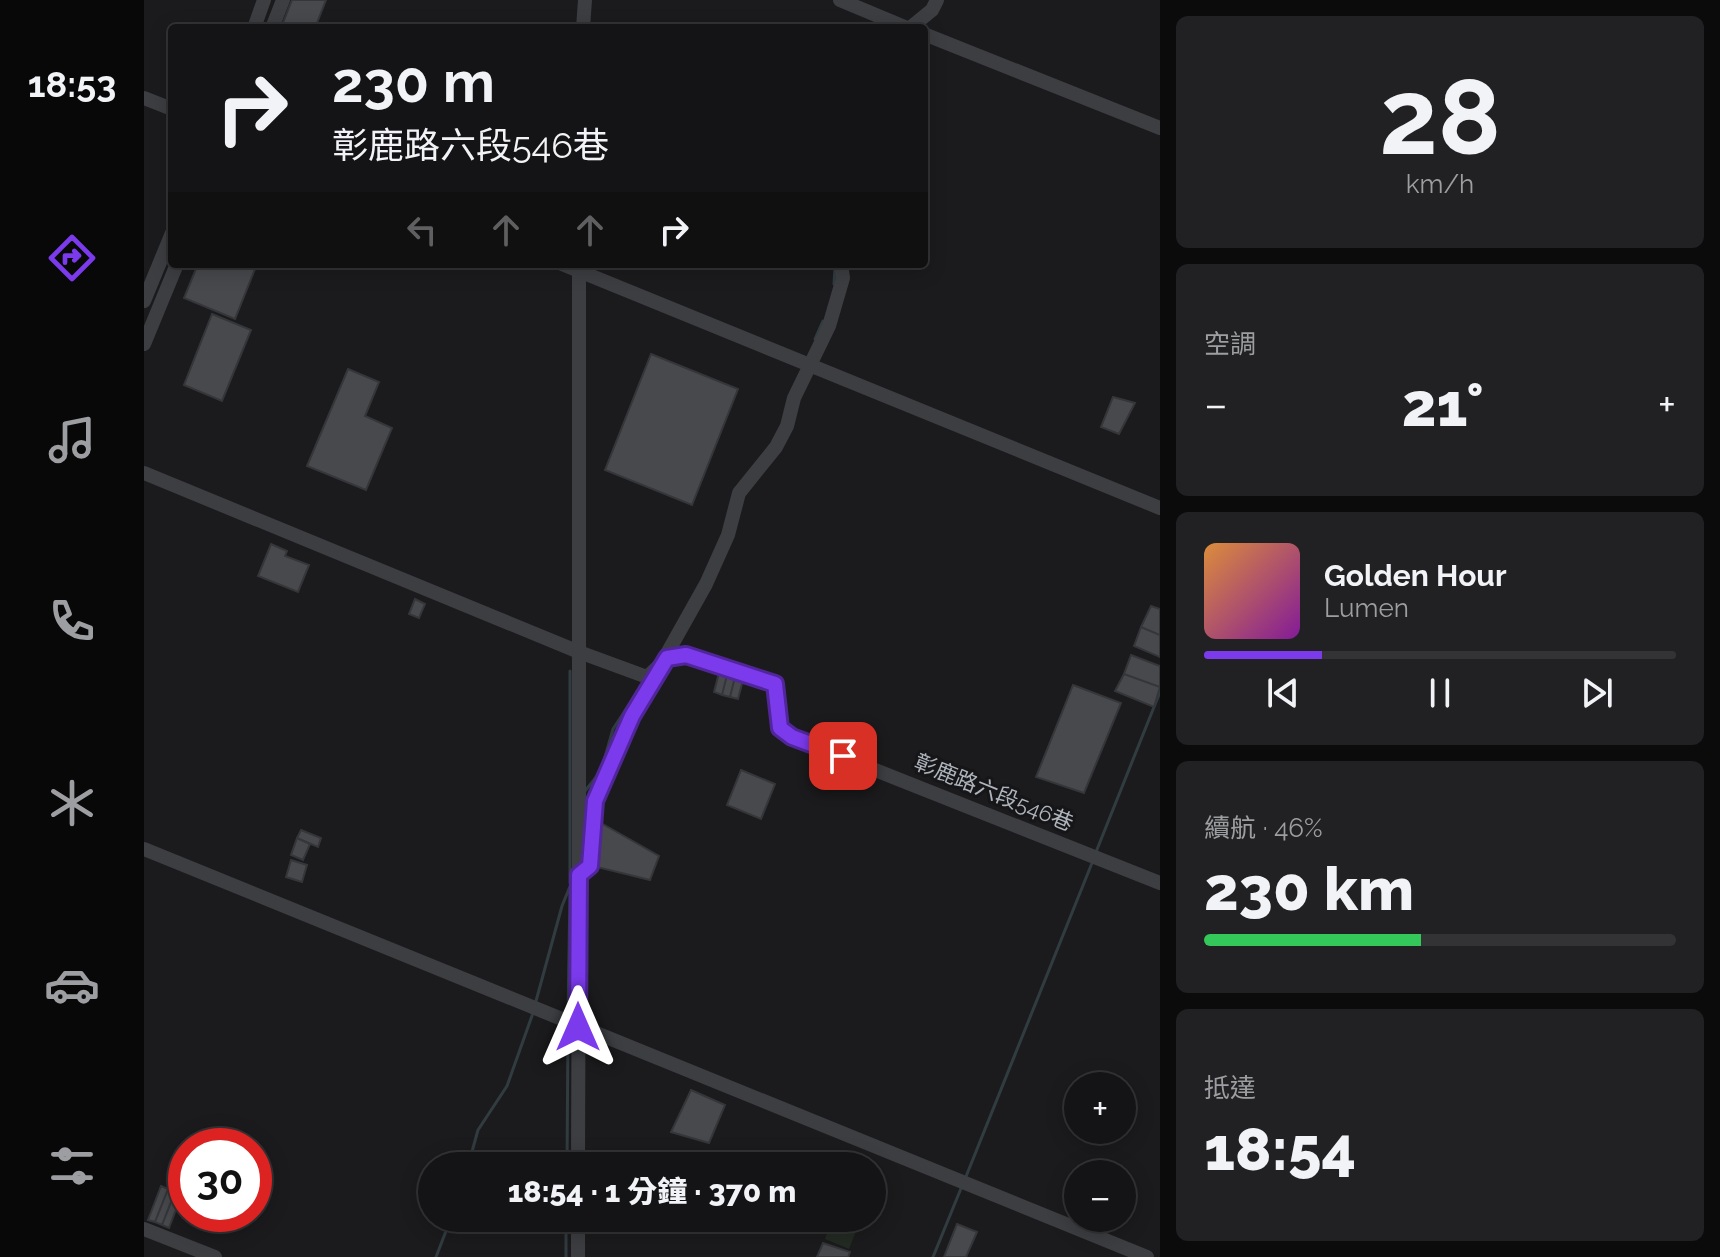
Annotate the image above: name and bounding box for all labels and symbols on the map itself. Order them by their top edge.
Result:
pin [809,722,877,790]
street label: 彰鹿路六段546巷 [911,748,1077,836]
position arrow [536,985,620,1069]
speed limit sign: 30 [168,1128,272,1232]

